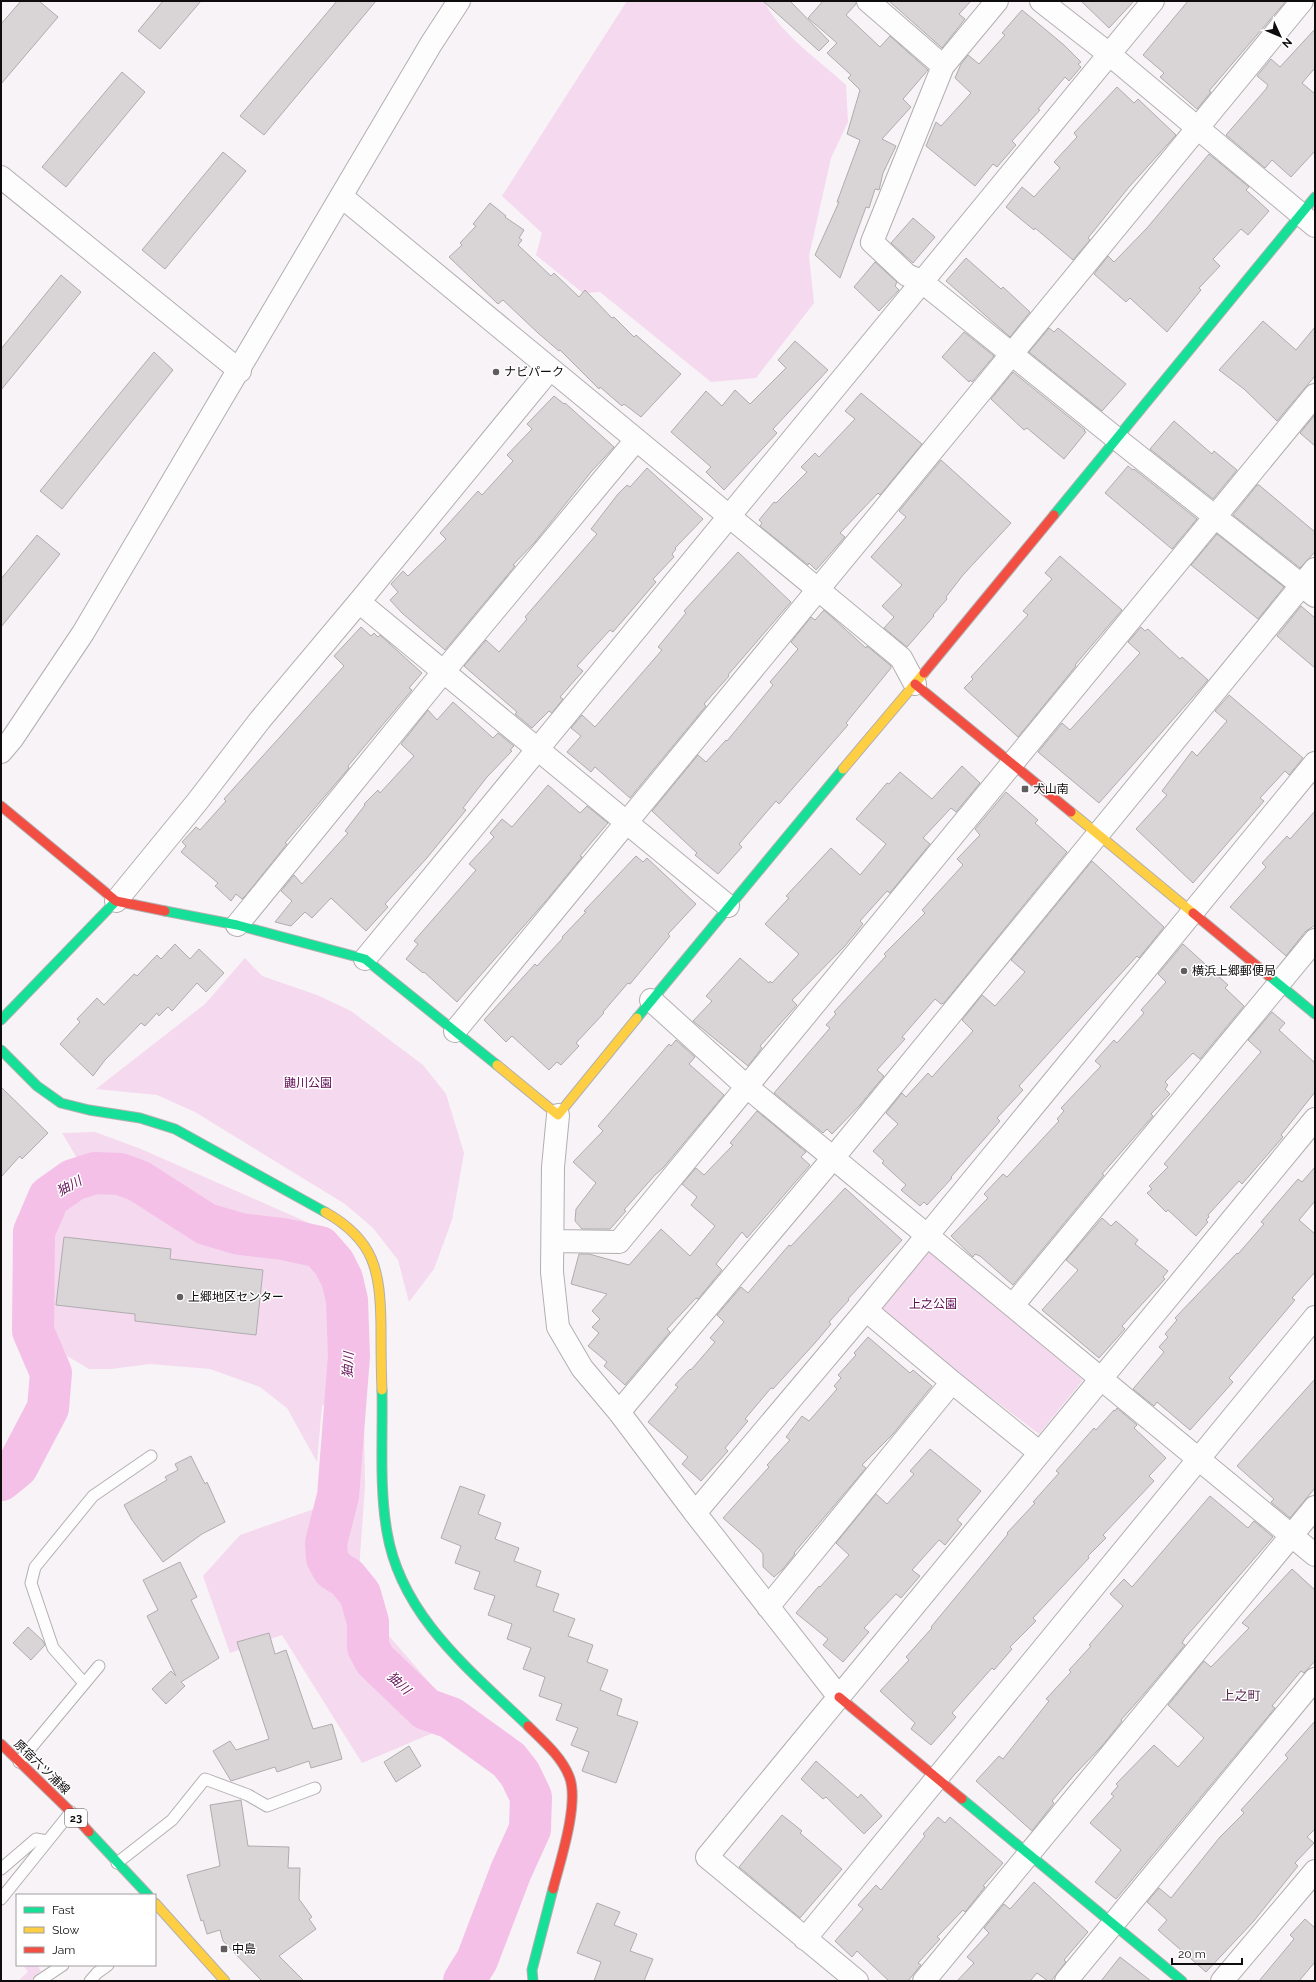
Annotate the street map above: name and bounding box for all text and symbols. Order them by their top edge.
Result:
north arrow [1260,16,1300,56]
text: N [1279,35,1294,50]
place label: ナビパーク [504,365,564,379]
marker: ナビパーク [491,367,501,377]
place label: 犬山南 [1033,782,1069,796]
marker: 犬山南 [1020,784,1030,794]
place label: 横浜上郷郵便局 [1192,964,1276,978]
marker: 横浜上郷郵便局 [1179,966,1189,976]
park label: 鼬川公園 [284,1076,332,1090]
water label: 㹨川 [54,1172,86,1199]
place label: 上郷地区センター [188,1290,284,1304]
marker: 上郷地区センター [175,1292,185,1302]
park label: 上之公園 [909,1297,957,1311]
water label: 㹨川 [340,1350,356,1378]
water label: 㹨川 [384,1669,415,1699]
district label: 上之町 [1221,1688,1261,1703]
street label: 原宿六ツ浦線 [11,1737,73,1797]
road number: 23 [65,1809,87,1827]
legend [16,1894,156,1966]
text: Fast [52,1903,75,1917]
text: Slow [52,1923,79,1937]
scale bar [1172,1940,1242,1966]
place label: 中島 [232,1942,256,1956]
text: Jam [52,1943,75,1957]
marker: 中島 [219,1944,229,1954]
text: 20 m [1178,1947,1206,1961]

